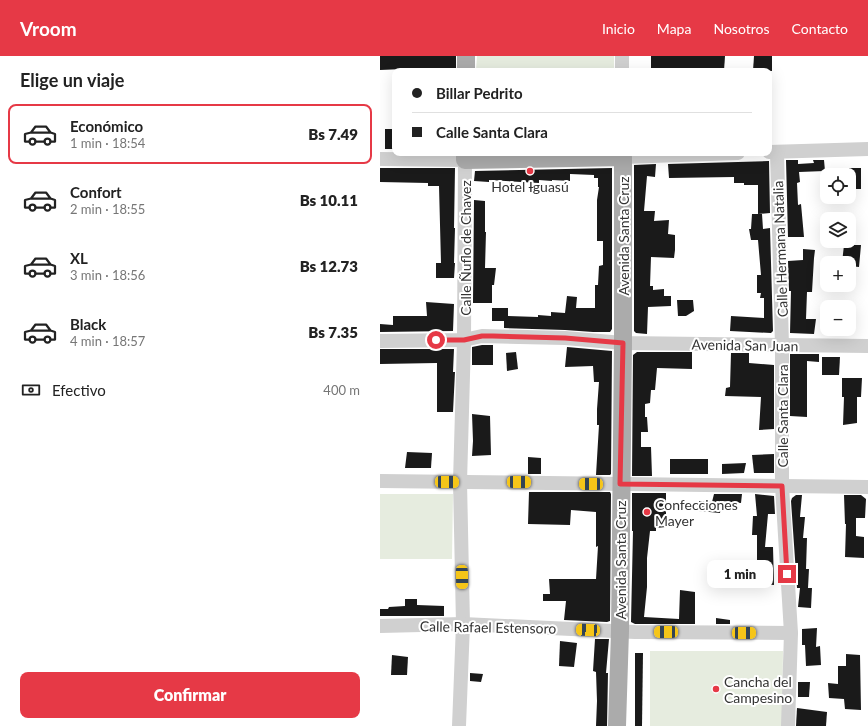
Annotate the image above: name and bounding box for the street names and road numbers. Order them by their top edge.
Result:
street label: Avenida Santa Cruz [615,176,632,296]
street label: Calle Ñuflo de Chavez [457,180,474,316]
street label: Calle Hermana Natalia [769,180,791,318]
street label: Avenida San Juan [692,336,798,354]
street label: Calle Santa Clara [774,364,791,468]
street label: Avenida Santa Cruz [612,500,629,620]
street label: Calle Rafael Estensoro [420,617,556,637]

